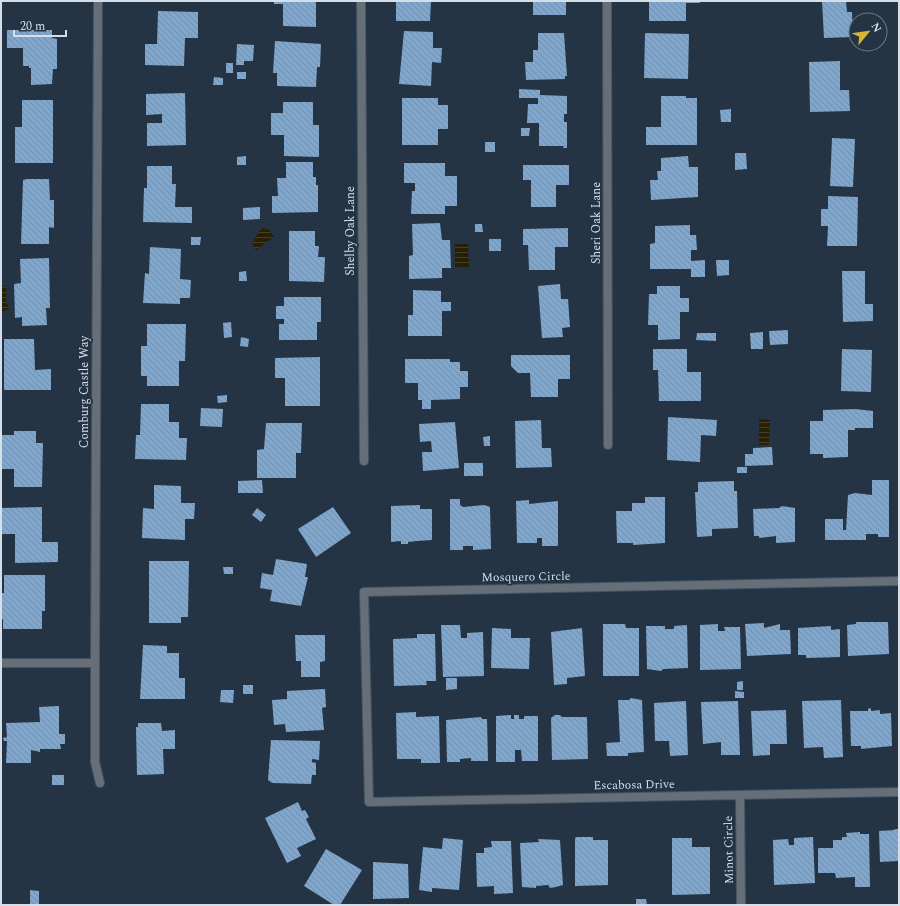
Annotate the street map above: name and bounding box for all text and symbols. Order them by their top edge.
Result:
scale bar [14,12,66,38]
north arrow [848,12,888,52]
text: 20 m [20,17,45,36]
text: N [867,19,886,35]
street label: Sheri Oak Lane [587,182,606,264]
street label: Shelby Oak Lane [341,186,360,276]
street label: Comburg Castle Way [75,335,94,448]
street label: Mosquero Circle [481,567,571,587]
street label: Escabosa Drive [593,775,675,795]
street label: Minot Circle [719,816,739,884]

